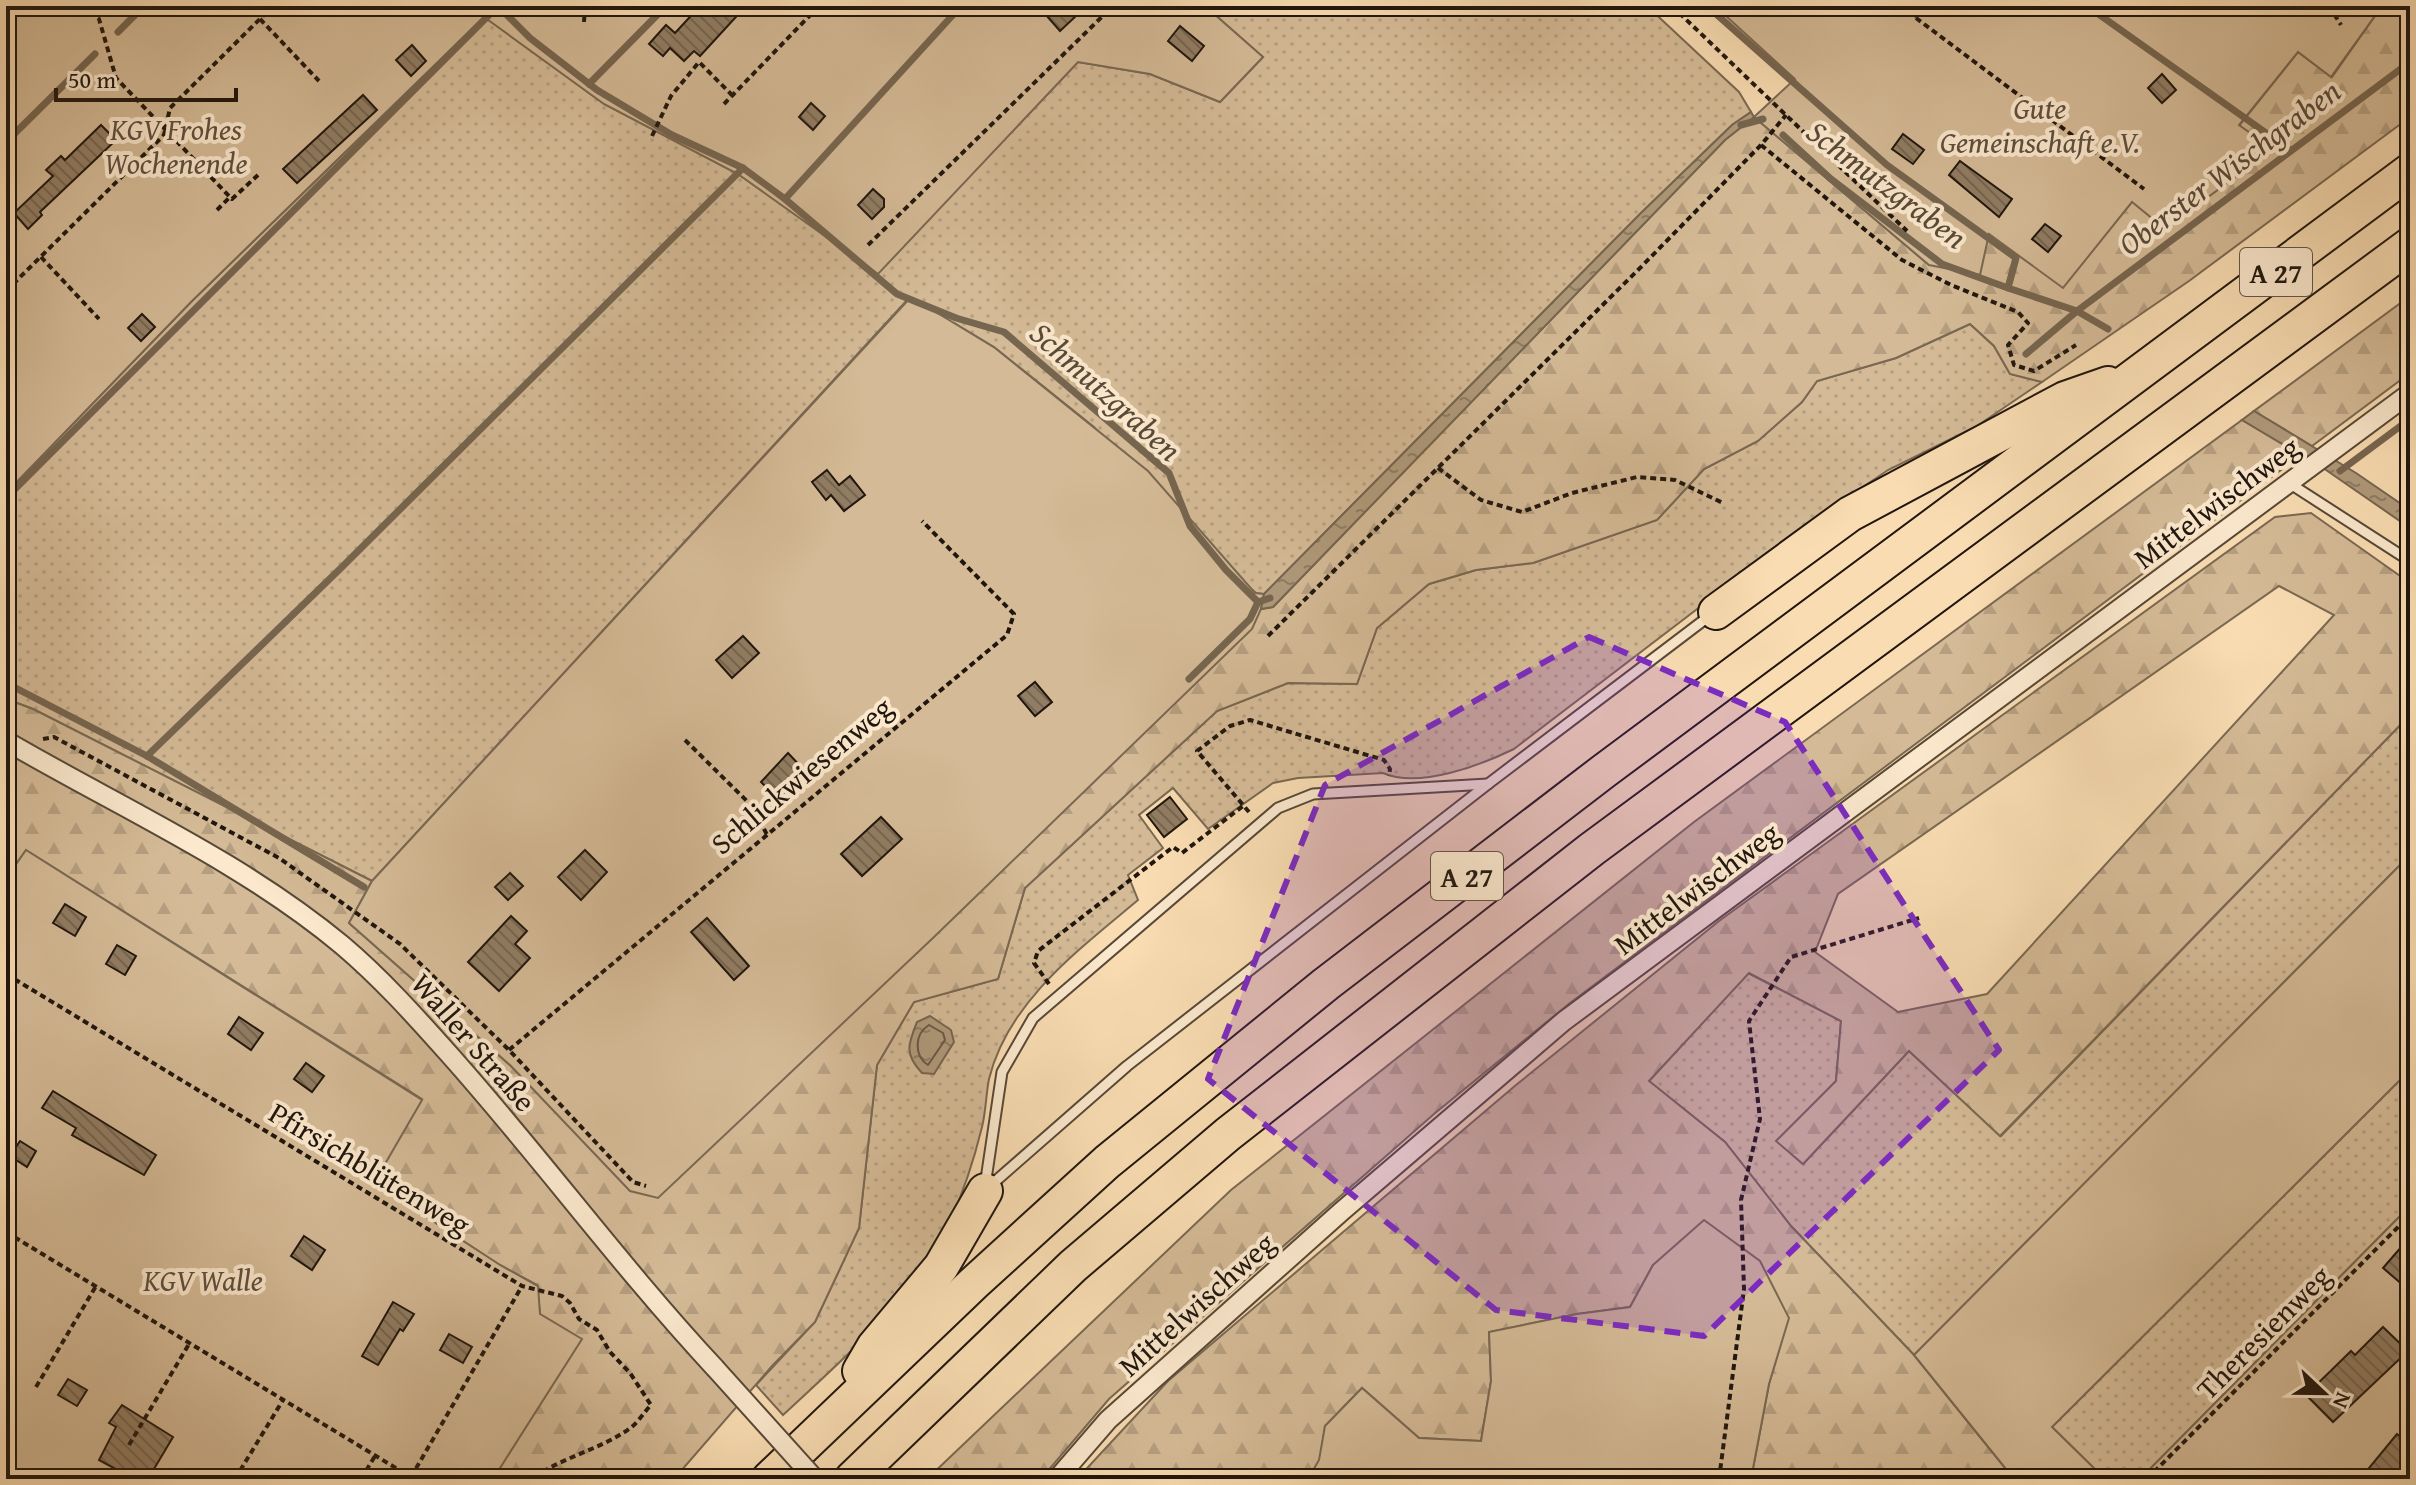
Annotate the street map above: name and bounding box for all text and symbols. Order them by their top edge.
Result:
scale bar [56,52,236,102]
text: 50 m [68,62,116,97]
water label: Oberster Wischgraben [2108,68,2350,266]
park label: Gute Gemeinschaft e.V. [1940,86,2140,164]
park label: KGV Frohes Wochenende [104,107,248,185]
water label: Schmutzgraben [1797,108,1977,260]
road number: A 27 [2240,248,2312,296]
water label: Schmutzgraben [1020,310,1192,472]
street label: Mittelwischweg [2124,425,2308,579]
street label: Schlickwiesenweg [700,686,902,864]
street label: Mittelwischweg [1604,811,1788,965]
road number: A 27 [1431,852,1503,900]
street label: Waller Straße [401,963,547,1121]
street label: Pfirsichblütenweg [261,1090,479,1246]
street label: Mittelwischweg [1108,1221,1284,1387]
street label: Theresienweg [2186,1255,2340,1409]
park label: KGV Walle [142,1258,263,1302]
north arrow [2284,1353,2364,1433]
text: N [2325,1388,2360,1414]

